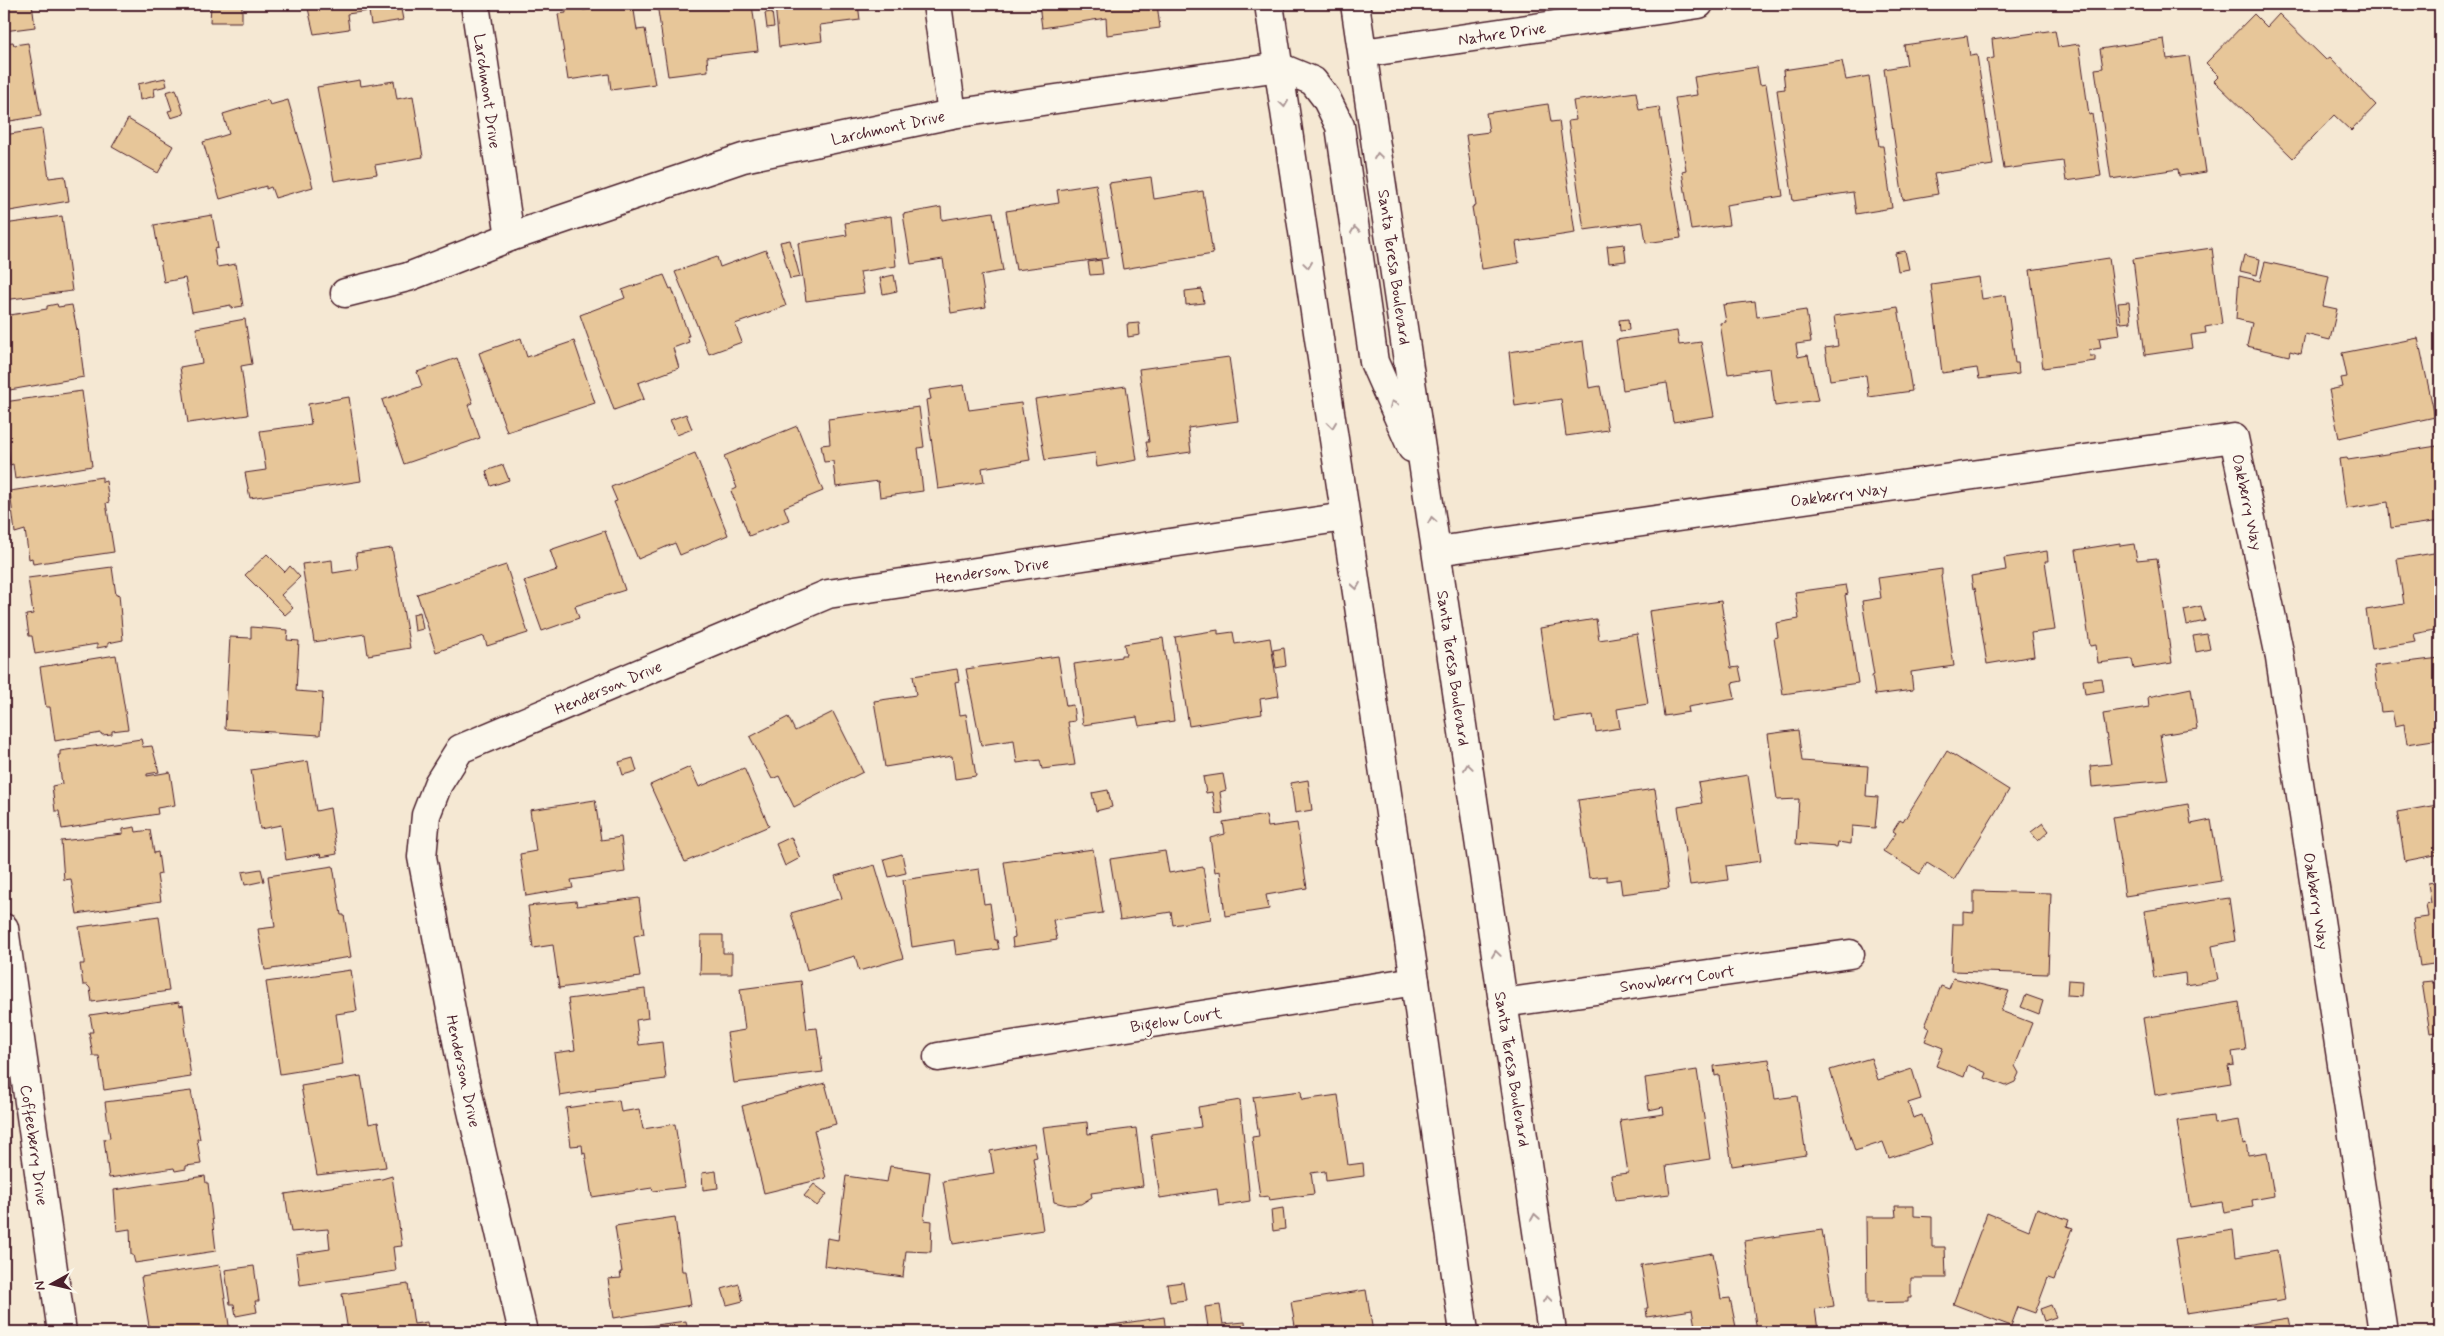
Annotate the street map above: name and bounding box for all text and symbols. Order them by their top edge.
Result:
street label: Nature Drive [1457,18,1548,51]
street label: Larchmont Drive [468,32,505,150]
one-way arrow [1278,100,1289,108]
street label: Larchmont Drive [829,106,947,151]
one-way arrow [1374,152,1384,160]
street label: Santa Teresa Boulevard [1372,188,1415,346]
one-way arrow [1350,225,1361,233]
one-way arrow [1302,261,1313,269]
one-way arrow [1388,400,1399,409]
one-way arrow [1326,421,1336,430]
street label: Oakberry Way [2226,452,2267,553]
street label: Oakberry Way [1789,478,1889,513]
one-way arrow [1428,515,1438,524]
street label: Henderson Drive [934,553,1050,590]
one-way arrow [1350,582,1360,590]
street label: Santa Teresa Boulevard [1431,589,1474,747]
street label: Henderson Drive [552,656,665,720]
one-way arrow [1464,763,1474,771]
street label: Oakberry Way [2297,851,2334,951]
one-way arrow [1491,950,1502,958]
street label: Snowberry Court [1618,961,1736,998]
street label: Santa Teresa Boulevard [1489,990,1534,1148]
street label: Bigelow Court [1129,1003,1224,1039]
street label: Henderson Drive [440,1013,485,1130]
street label: Coffeeberry Drive [15,1083,52,1207]
one-way arrow [1531,1212,1541,1221]
north arrow [28,1258,78,1308]
text: N [31,1280,50,1292]
one-way arrow [1543,1294,1553,1303]

